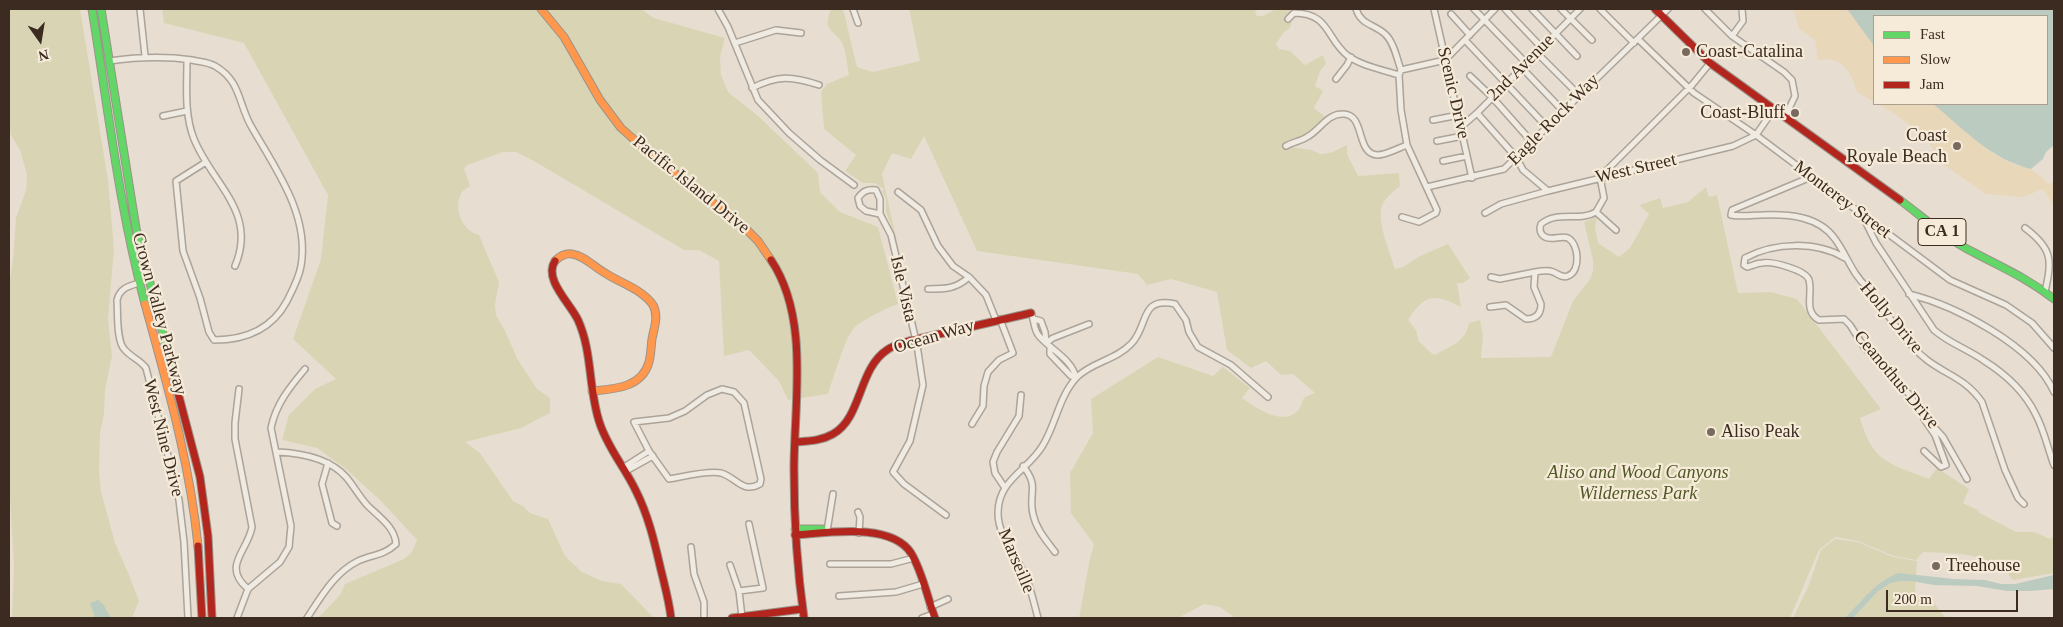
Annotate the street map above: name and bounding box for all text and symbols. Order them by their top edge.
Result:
north arrow [15,15,65,65]
legend [1873,15,2048,105]
text: Fast [1920,26,1945,42]
street label: 2nd Avenue [1483,30,1559,106]
place label: Coast-Catalina [1696,41,1803,63]
street label: Scenic Drive [1432,45,1474,141]
marker: Coast-Catalina [1680,46,1692,58]
text: N [37,47,50,64]
text: Slow [1920,51,1951,67]
street label: Eagle Rock Way [1504,70,1604,170]
text: Jam [1920,76,1944,92]
place label: Coast-Bluff [1700,102,1785,124]
marker: Coast-Bluff [1789,107,1801,119]
place label: Coast Royale Beach [1847,125,1947,168]
street label: Pacific Island Drive [628,131,754,239]
marker: Coast Royale Beach [1951,140,1963,152]
street label: West Street [1594,149,1678,189]
street label: Monterey Street [1789,156,1895,244]
road number: CA 1 [1918,218,1966,246]
street label: Crown Valley Parkway [127,231,191,397]
street label: Isle Vista [885,254,921,324]
street label: Holly Drive [1855,278,1927,358]
street label: Ocean Way [891,315,977,359]
street label: Ceanothus Drive [1849,327,1943,433]
street label: West Nine Drive [138,377,188,499]
place label: Aliso Peak [1721,421,1799,443]
marker: Aliso Peak [1705,426,1717,438]
park label: Aliso and Wood Canyons Wilderness Park [1548,462,1728,504]
street label: Marseille [993,525,1039,597]
place label: Treehouse [1946,555,2020,577]
marker: Treehouse [1930,560,1942,572]
scale bar [1888,580,2020,612]
text: 200 m [1894,591,1932,607]

